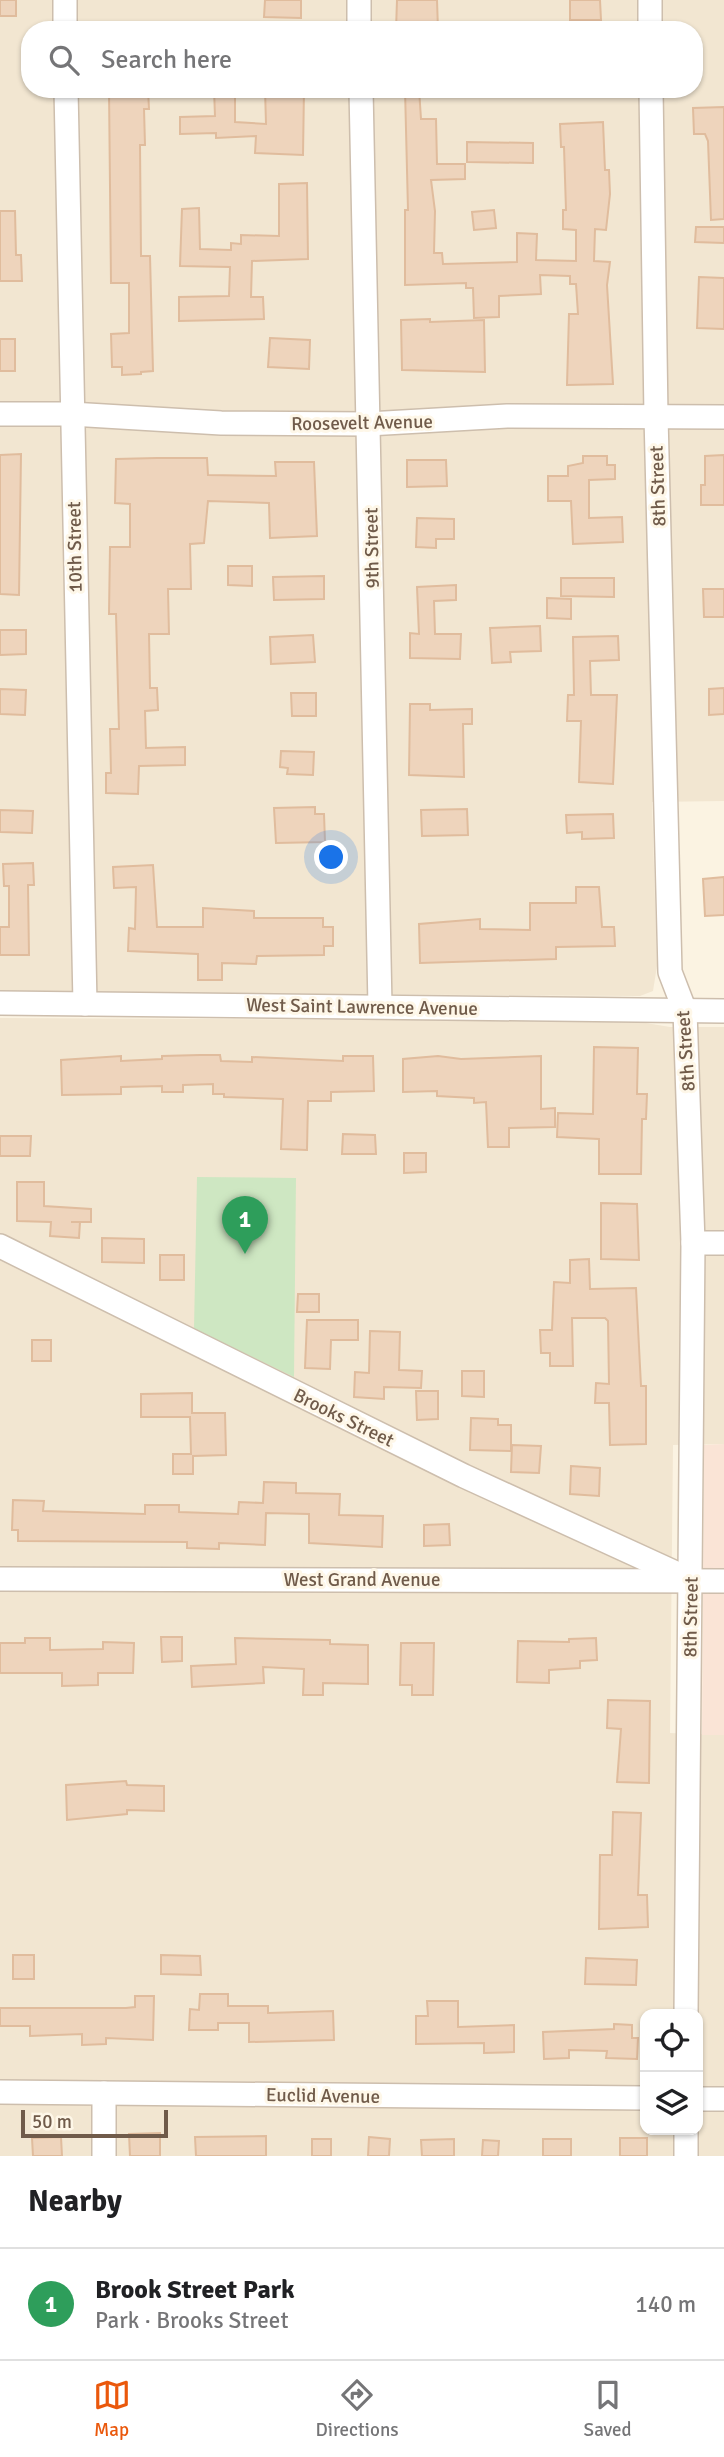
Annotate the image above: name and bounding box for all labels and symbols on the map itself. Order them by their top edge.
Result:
street label: Roosevelt Avenue [291,410,433,436]
street label: 8th Street [645,445,671,527]
street label: 10th Street [62,501,88,593]
street label: 9th Street [359,507,385,589]
your location [314,840,348,874]
street label: West Saint Lawrence Avenue [246,993,478,1021]
street label: 8th Street [671,1009,701,1092]
pin: 1 [222,1196,268,1254]
street label: Brooks Street [289,1383,398,1453]
street label: West Grand Avenue [284,1568,440,1592]
street label: 8th Street [678,1576,704,1658]
street label: Euclid Avenue [266,2083,380,2109]
scale bar [21,2107,168,2139]

